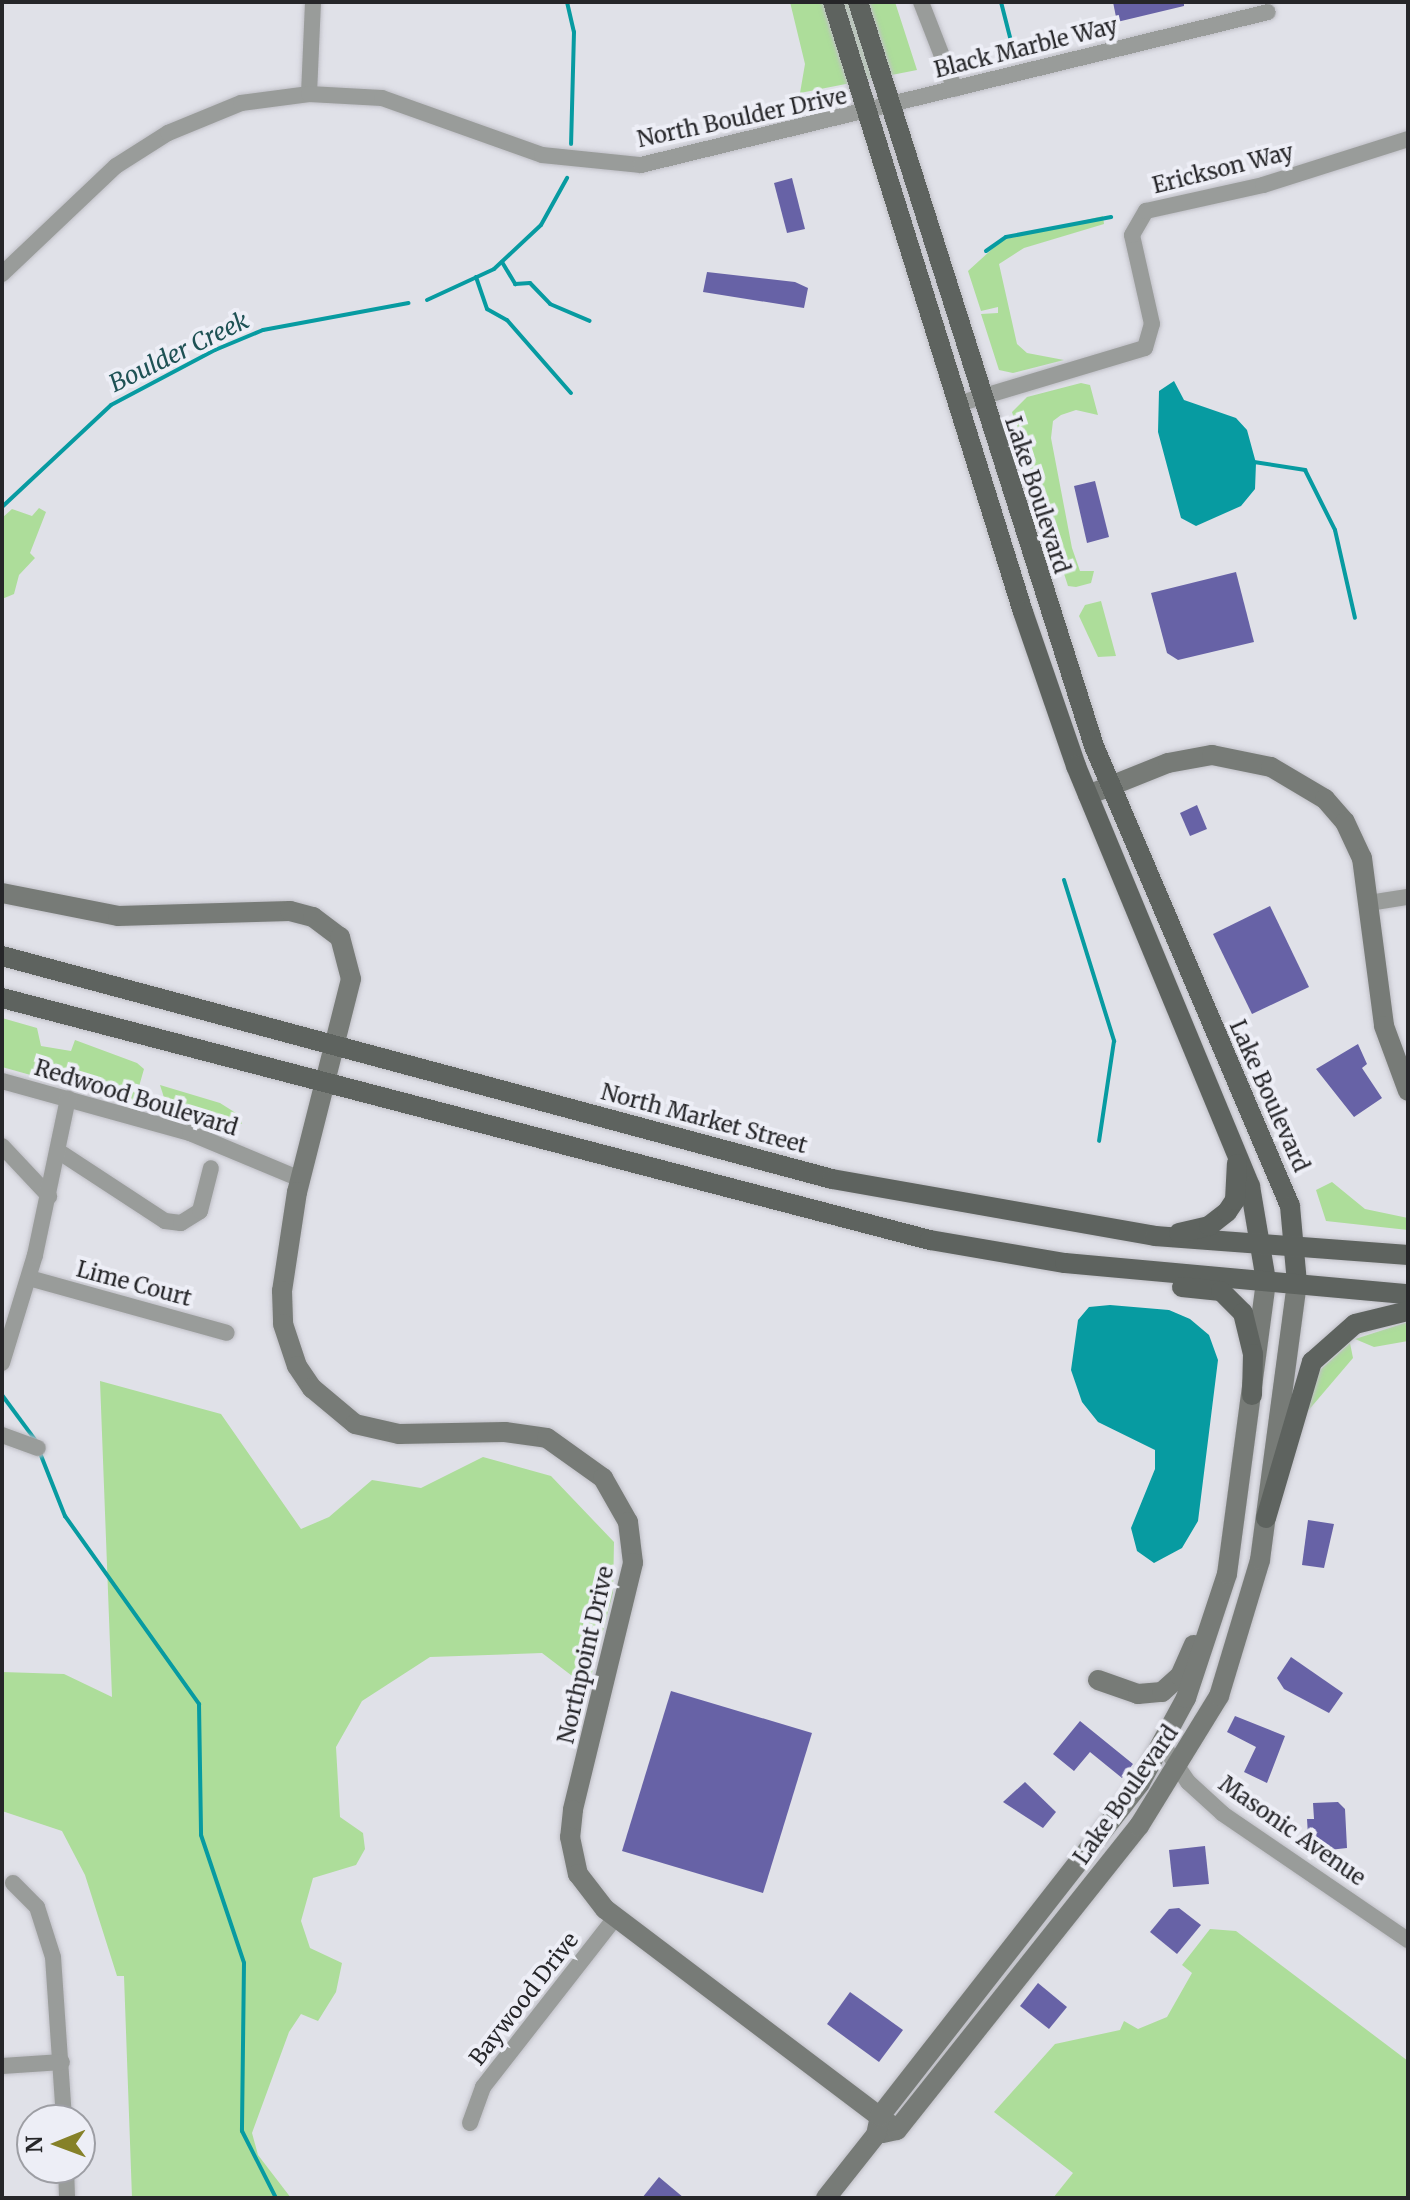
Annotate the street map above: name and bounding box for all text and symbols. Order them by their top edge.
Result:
street label: Black Marble Way [932,12,1120,84]
street label: North Boulder Drive [635,83,849,153]
street label: Erickson Way [1150,139,1296,199]
water label: Boulder Creek [105,306,253,398]
street label: Lake Boulevard [999,413,1075,577]
street label: Lake Boulevard [1224,1016,1314,1176]
street label: Redwood Boulevard [31,1055,241,1141]
street label: North Market Street [598,1079,810,1159]
street label: Lime Court [73,1256,195,1312]
street label: Northpoint Drive [553,1564,619,1746]
street label: Lake Boulevard [1068,1721,1184,1869]
street label: Masonic Avenue [1214,1771,1370,1891]
street label: Baywood Drive [464,1927,584,2071]
north arrow [16,2104,96,2184]
text: N [20,2135,48,2153]

